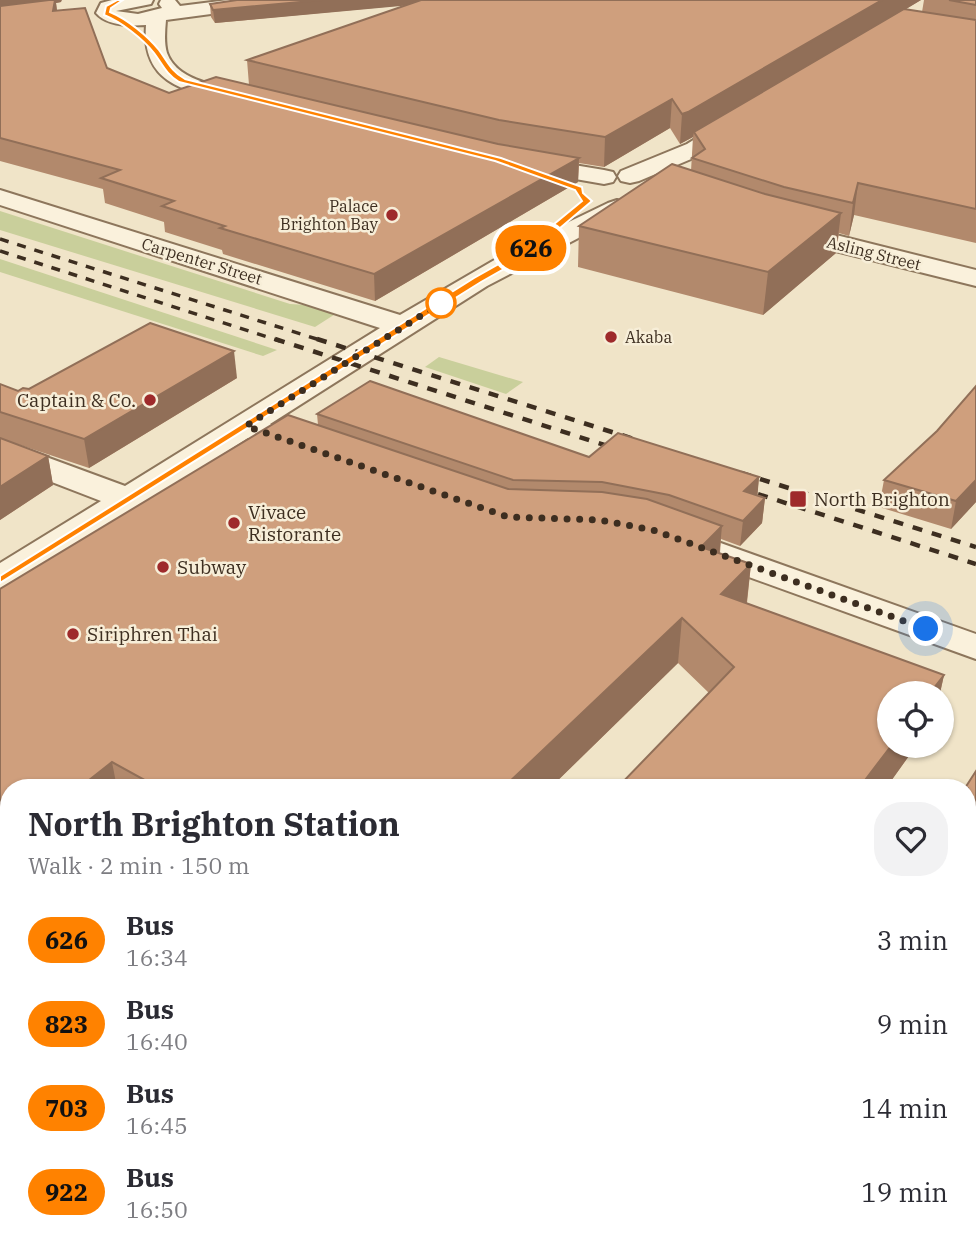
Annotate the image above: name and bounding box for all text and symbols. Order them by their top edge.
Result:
place label: Palace Brighton Bay [280,196,378,234]
marker: Palace Brighton Bay [384,207,400,223]
line badge: 626 [491,225,571,271]
text: 626 [509,232,553,264]
street label: Asling Street [825,232,923,274]
street label: Carpenter Street [139,233,265,289]
unlabelled marker [426,288,456,318]
place label: Akaba [625,327,672,347]
marker: Akaba [603,329,619,345]
place label: Captain & Co. [17,388,136,412]
marker: Captain & Co. [142,392,158,408]
place label: North Brighton [814,487,950,511]
marker: North Brighton [788,489,808,509]
place label: Vivace Ristorante [248,500,341,546]
marker: Vivace Ristorante [226,515,242,531]
place label: Subway [177,555,247,579]
marker: Subway [155,559,171,575]
your location [908,611,943,646]
place label: Siriphren Thai [87,622,218,646]
marker: Siriphren Thai [65,626,81,642]
map controls [877,681,954,758]
button: locate [877,681,954,758]
text: North Brighton Station [28,802,400,845]
button: heart [874,802,948,876]
text: Walk · 2 min · 150 m [28,850,250,880]
text: Bus [126,908,174,942]
text: 3 min [877,923,948,957]
text: 626 [45,924,88,956]
text: 16:34 [126,942,188,972]
text: Bus [126,992,174,1026]
text: 9 min [877,1007,948,1041]
text: 823 [45,1008,88,1040]
text: 16:40 [126,1026,188,1056]
text: Bus [126,1076,174,1110]
text: 14 min [861,1091,948,1125]
text: 703 [45,1092,88,1124]
text: 16:45 [126,1110,188,1140]
text: Bus [126,1160,174,1194]
text: 19 min [861,1175,948,1209]
text: 922 [45,1176,88,1208]
text: 16:50 [126,1194,188,1224]

